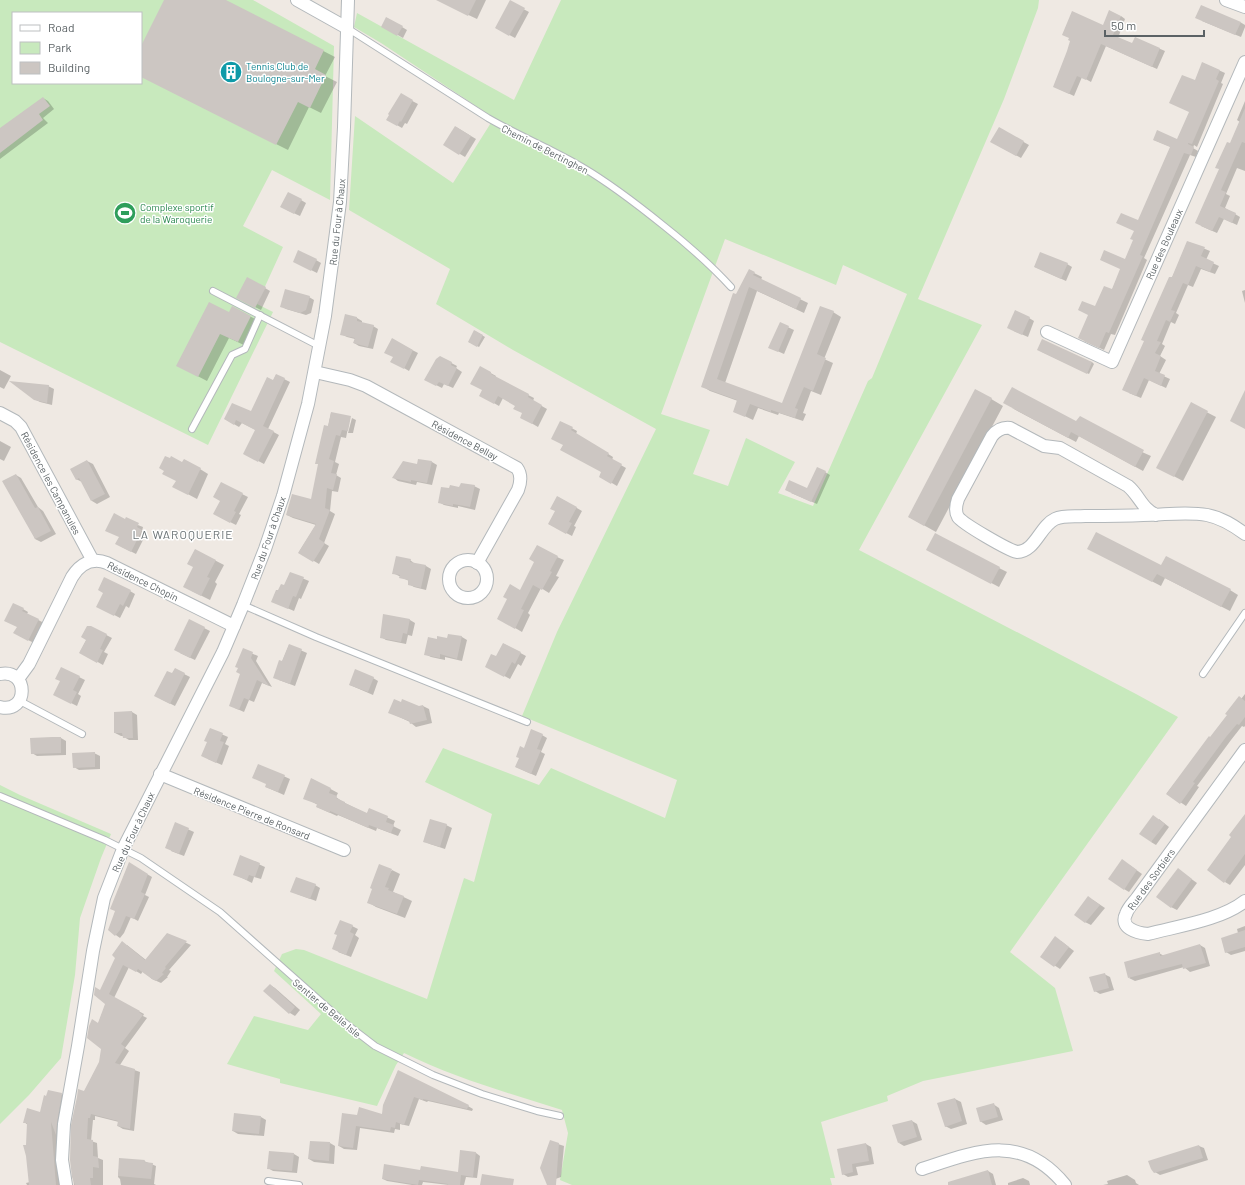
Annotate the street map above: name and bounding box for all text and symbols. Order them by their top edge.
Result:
legend [12,12,142,84]
scale bar [1105,12,1204,38]
text: 50 m [1111,18,1136,32]
text: Road [48,20,75,34]
text: Park [48,40,72,54]
building icon: Tennis Club de Boulogne-sur-Mer [218,59,244,85]
text: Building [48,60,90,74]
place label: Tennis Club de Boulogne-sur-Mer [246,60,325,84]
street label: Chemin de Bertinghen [499,122,591,176]
street label: Rue du Four à Chaux [326,178,348,266]
sports icon: Complexe sportif de la Waroquerie [112,200,138,226]
place label: Complexe sportif de la Waroquerie [140,201,214,225]
street label: Rue des Bouleaux [1143,207,1185,281]
street label: Résidence Bellay [430,418,500,463]
street label: Résidence les Campanules [19,430,83,537]
street label: Rue du Four à Chaux [248,495,288,581]
district label: LA WAROQUERIE [132,527,234,541]
street label: Résidence Chopin [105,559,181,603]
street label: Résidence Pierre de Ronsard [192,784,312,842]
street label: Rue du Four à Chaux [109,790,157,874]
street label: Rue des Sorbiers [1125,846,1177,912]
street label: Sentier de Belle Isle [291,976,363,1040]

